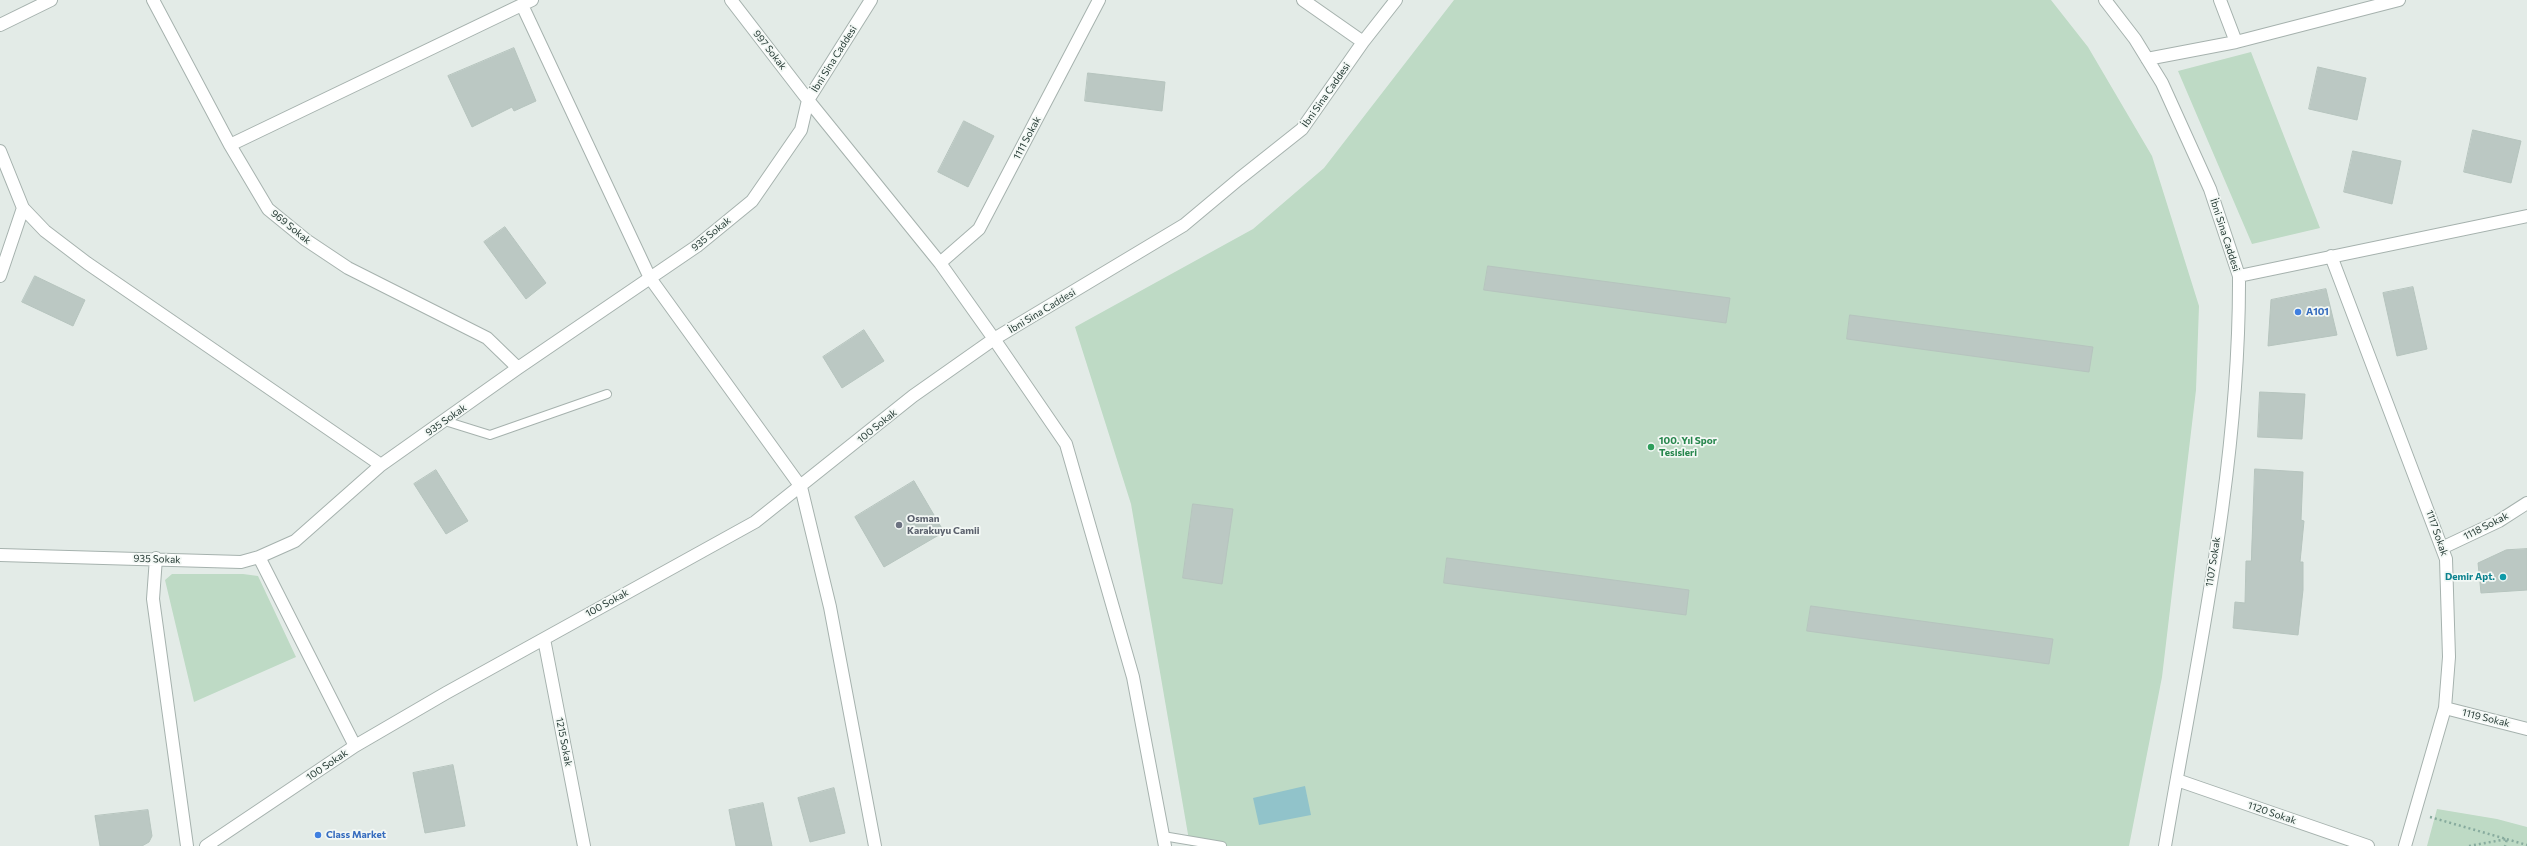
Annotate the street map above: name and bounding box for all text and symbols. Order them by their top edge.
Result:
street label: İbni Sina Caddesi [809,23,859,95]
street label: 997 Sokak [751,28,789,72]
street label: İbni Sina Caddesi [1299,60,1353,130]
street label: 1111 Sokak [1011,114,1043,162]
street label: İbni Sina Caddesi [2208,197,2242,273]
street label: 969 Sokak [269,207,313,247]
street label: 935 Sokak [689,214,733,254]
street label: İbni Sina Caddesi [1006,286,1078,336]
place label: A101 [2306,306,2329,318]
marker: A101 [2293,307,2303,317]
street label: 935 Sokak [423,402,469,438]
street label: 100 Sokak [855,407,899,445]
place label: 100. Yıl Spor Tesisleri [1659,435,1717,458]
marker: 100. Yıl Spor Tesisleri [1646,442,1656,452]
street label: 1117 Sokak [2424,508,2450,558]
street label: 1118 Sokak [2462,510,2510,542]
place label: Osman Karakuyu Camii [907,513,979,536]
marker: Osman Karakuyu Camii [894,520,904,530]
street label: 1107 Sokak [2203,536,2223,588]
street label: 935 Sokak [133,552,181,566]
place label: Demir Apt. [2445,571,2495,583]
marker: Demir Apt. [2498,572,2508,582]
street label: 100 Sokak [583,586,631,620]
street label: 1119 Sokak [2461,706,2511,730]
street label: 1215 Sokak [553,716,575,768]
street label: 100 Sokak [304,747,350,783]
street label: 1120 Sokak [2246,799,2298,827]
place label: Class Market [326,829,386,841]
marker: Class Market [313,830,323,840]

